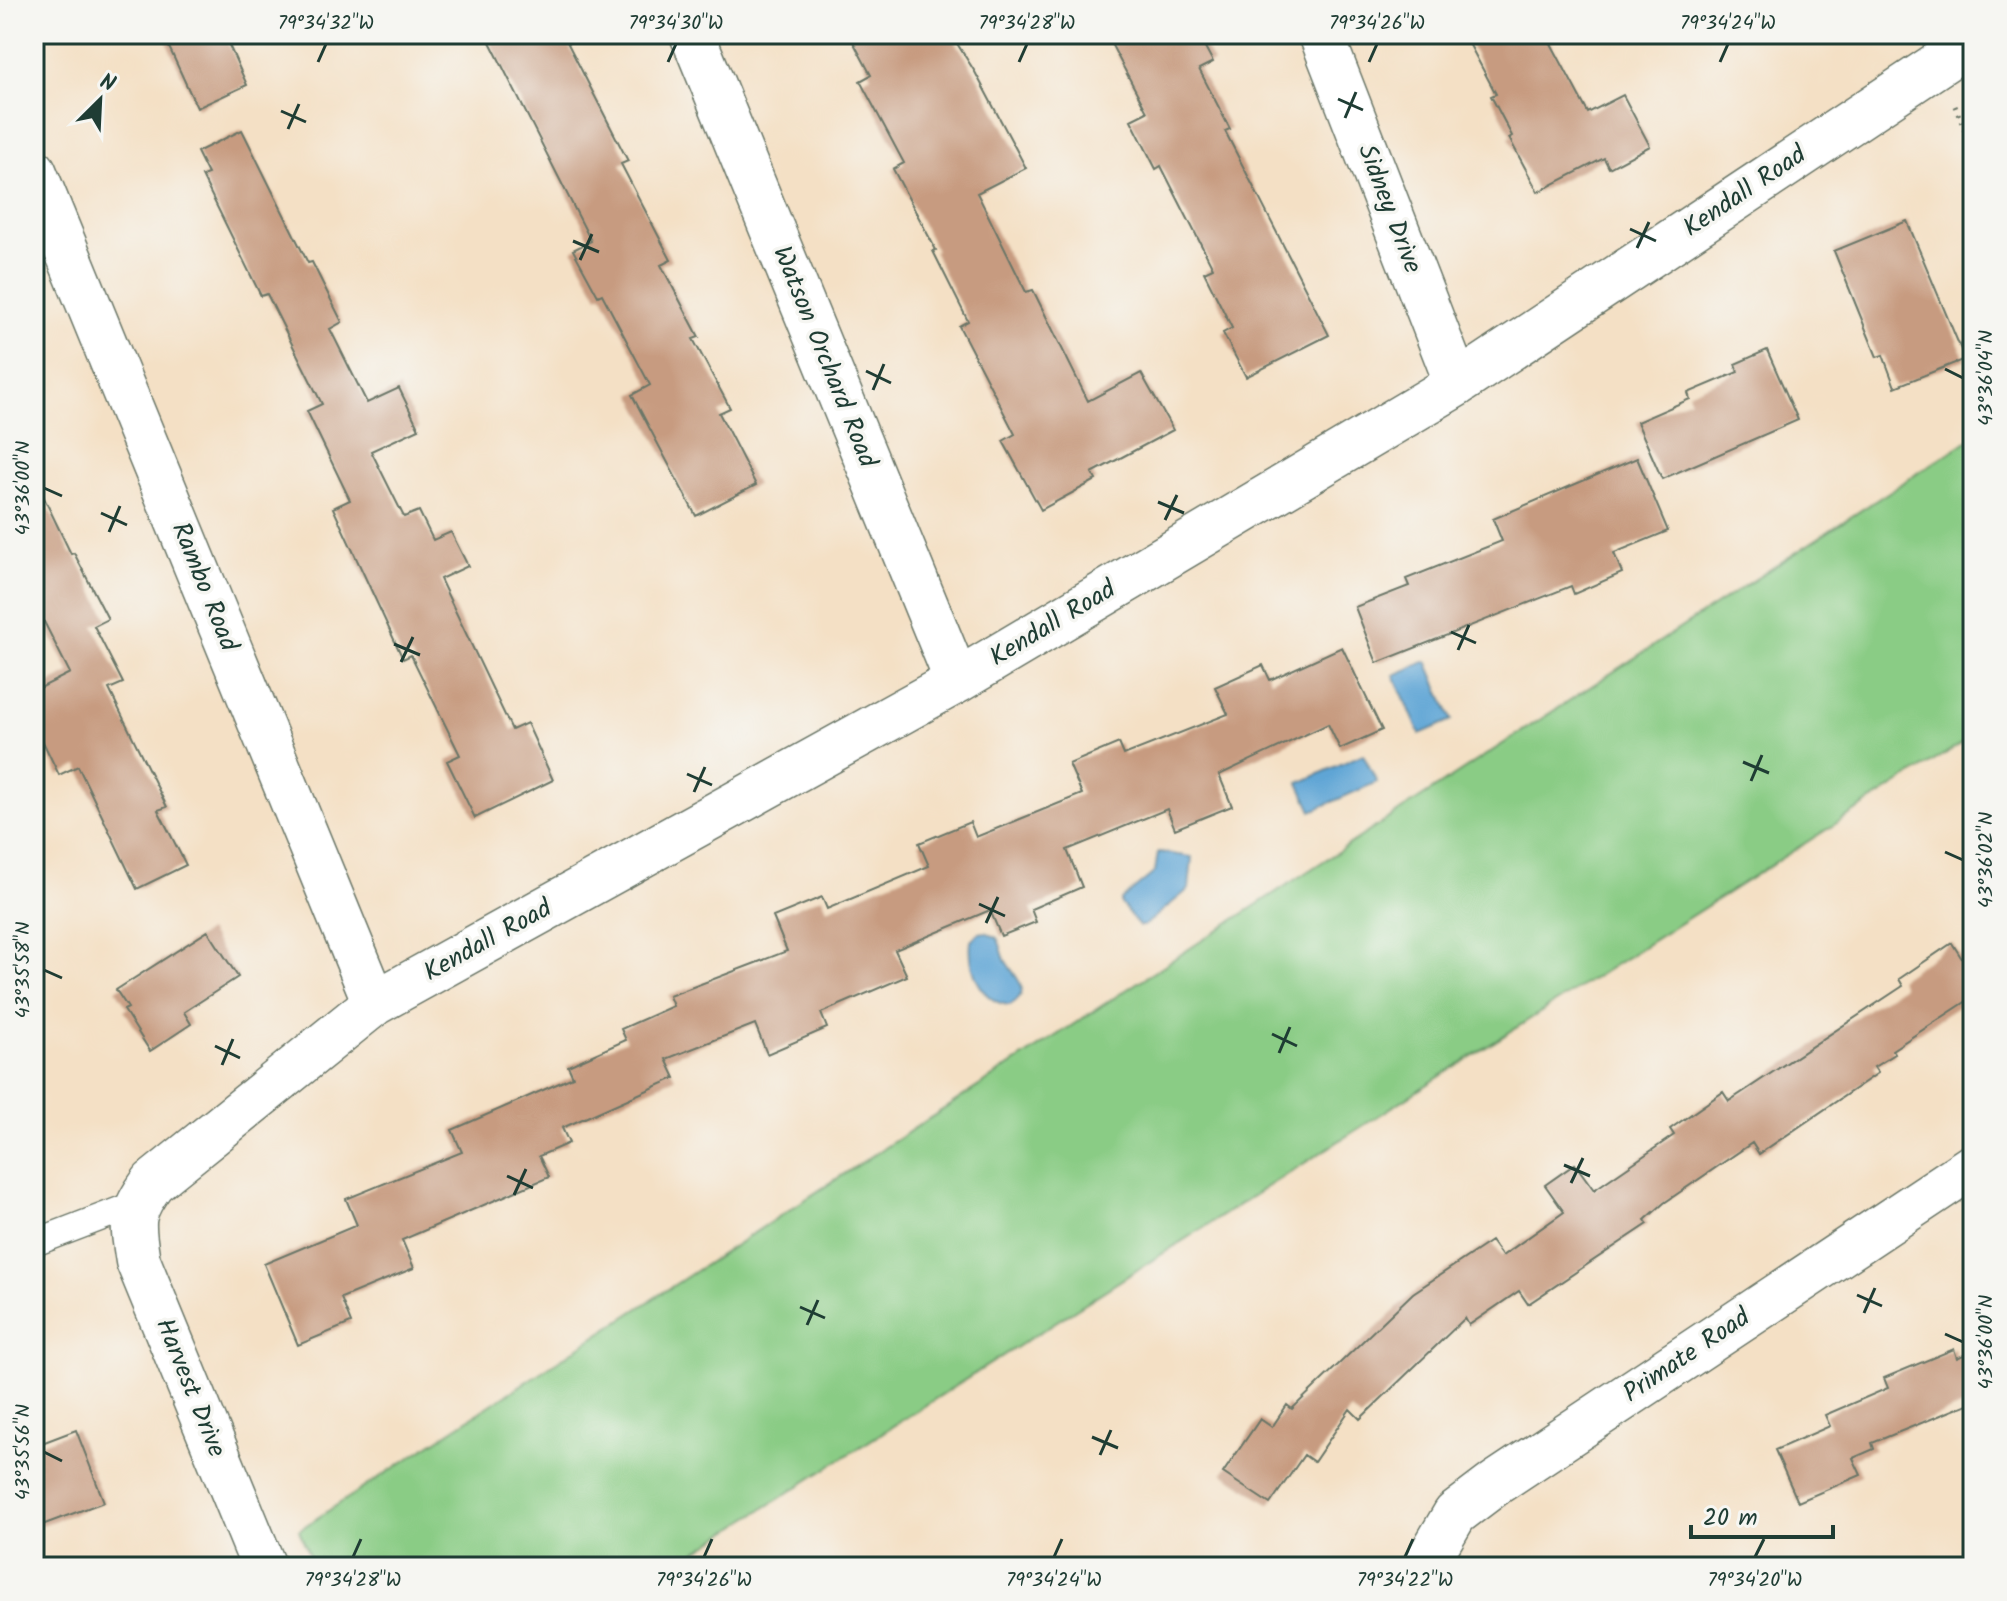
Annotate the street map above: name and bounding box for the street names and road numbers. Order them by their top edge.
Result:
street label: Kendall Road [1675,134,1816,249]
street label: Sidney Drive [1345,138,1433,280]
street label: Watson Orchard Road [760,240,888,475]
street label: Rambo Road [159,516,249,659]
street label: Kendall Road [982,569,1125,678]
street label: Kendall Road [416,888,561,994]
street label: Primate Road [1615,1297,1760,1414]
street label: Harvest Drive [143,1312,237,1464]

